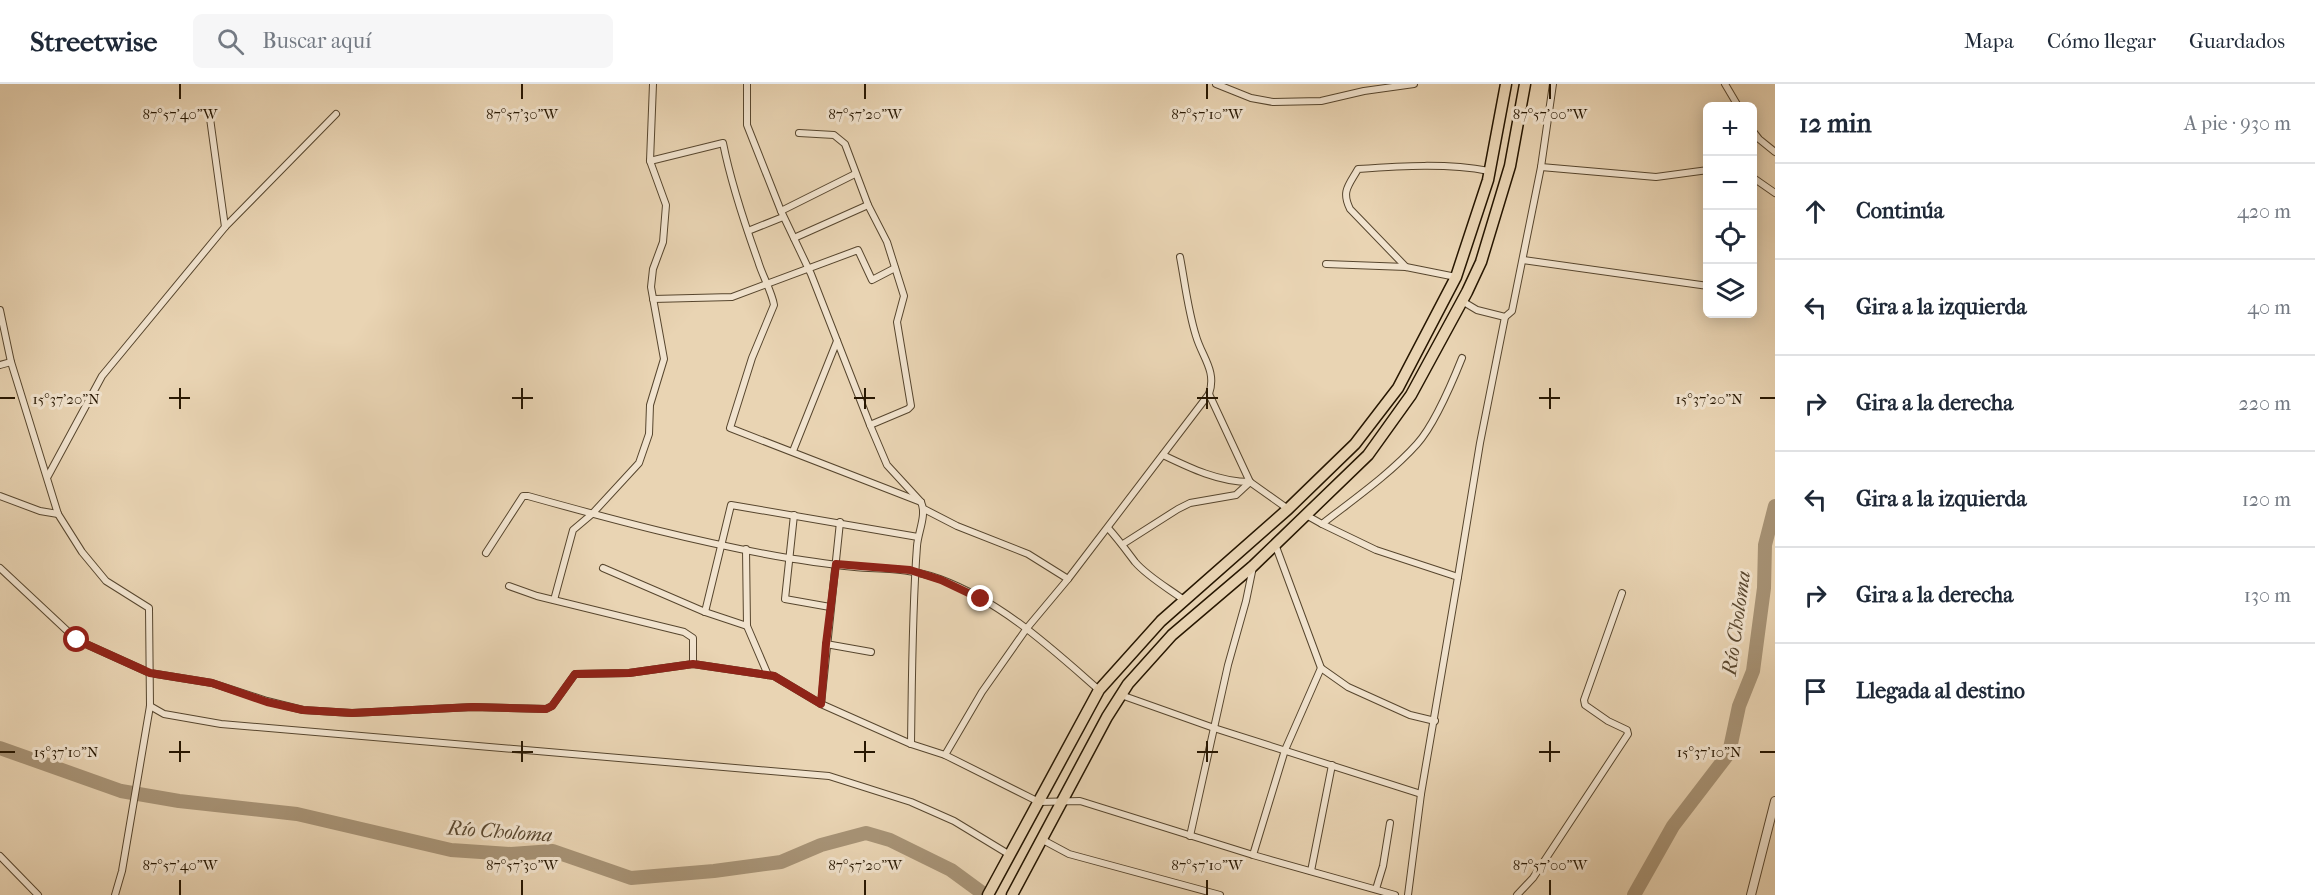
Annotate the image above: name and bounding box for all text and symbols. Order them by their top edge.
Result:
search box [193,14,613,68]
text: Streetwise [30,25,157,58]
icon: search [214,25,247,58]
text: Buscar aquí [262,28,372,54]
text: Mapa [1964,29,2014,53]
text: Cómo llegar [2047,29,2156,53]
text: Guardados [2189,29,2285,53]
map controls [1703,102,1757,318]
button: + [1703,102,1757,156]
text: 87°57'40"W [143,105,219,123]
text: 87°57'30"W [486,105,559,123]
text: 87°57'20"W [828,105,903,123]
text: 87°57'10"W [1171,105,1244,123]
text: 87°57'00"W [1513,105,1588,123]
text: 12 min [1799,108,1872,139]
text: A pie · 930 m [2184,112,2291,135]
button: − [1703,156,1757,210]
icon: ahead [1799,195,1832,228]
text: Continúa [1856,198,1944,224]
text: 420 m [2237,200,2291,223]
button: locate [1703,210,1757,264]
button: layers [1703,264,1757,318]
icon: left [1799,291,1832,324]
text: Gira a la izquierda [1856,294,2027,320]
text: 40 m [2247,296,2291,319]
icon: right [1799,387,1832,420]
text: 15°37'20"N [32,390,100,408]
text: 15°37'20"N [1675,390,1743,408]
text: Gira a la derecha [1856,390,2013,416]
text: 220 m [2238,392,2291,415]
icon: left [1799,483,1832,516]
text: Gira a la izquierda [1856,486,2027,512]
text: 120 m [2242,488,2291,511]
water label: Río Choloma [1718,569,1755,679]
icon: right [1799,579,1832,612]
text: Gira a la derecha [1856,582,2013,608]
text: 130 m [2244,584,2291,607]
route end [967,585,993,611]
route start [63,626,89,652]
icon: arrive [1799,675,1832,708]
text: Llegada al destino [1856,678,2025,704]
text: 15°37'10"N [34,743,99,761]
text: 15°37'10"N [1677,743,1742,761]
water label: Río Choloma [445,816,553,847]
text: 87°57'40"W [143,856,219,874]
text: 87°57'30"W [486,856,559,874]
text: 87°57'20"W [828,856,903,874]
text: 87°57'10"W [1171,856,1244,874]
text: 87°57'00"W [1513,856,1588,874]

